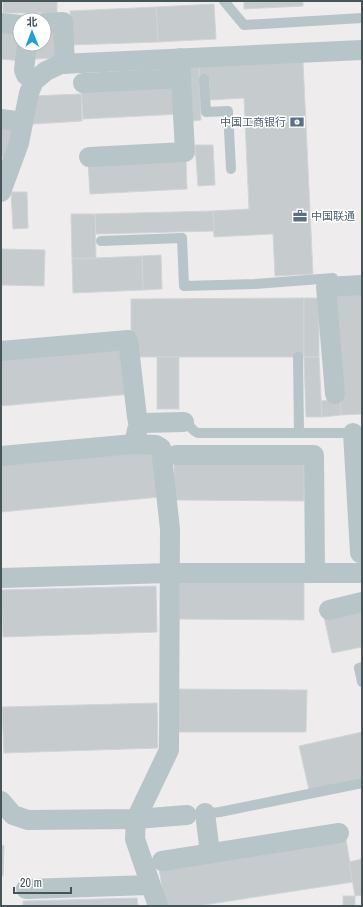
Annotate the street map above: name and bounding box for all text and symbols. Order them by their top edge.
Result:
north arrow [12,12,52,52]
text: 北 [26,15,37,29]
bank icon: 中国工商银行 [289,114,305,130]
place label: 中国工商银行 [220,115,286,129]
office icon: 中国联通 [292,208,308,224]
place label: 中国联通 [311,209,355,223]
scale bar [14,869,71,895]
text: 20 m [20,875,42,891]

